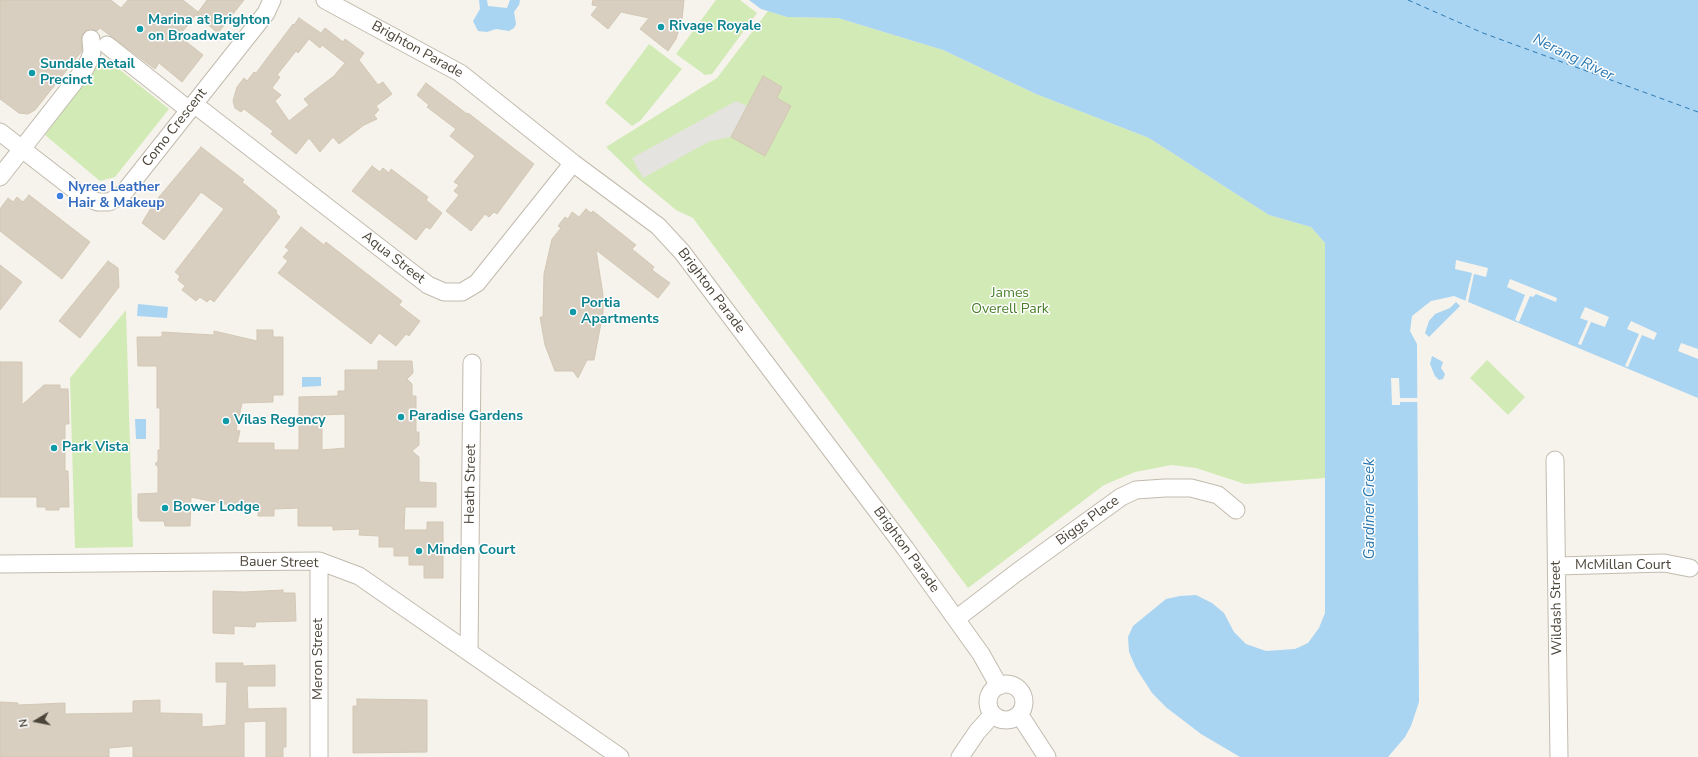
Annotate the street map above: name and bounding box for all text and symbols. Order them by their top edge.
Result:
place label: Marina at Brighton on Broadwater [148,13,270,46]
street label: Brighton Parade [368,18,466,82]
place label: Rivage Royale [669,19,761,35]
marker: Rivage Royale [656,22,666,32]
marker: Marina at Brighton on Broadwater [135,24,145,34]
water label: Nerang River [1530,31,1616,85]
place label: Sundale Retail Precinct [40,57,135,90]
marker: Sundale Retail Precinct [27,68,37,78]
street label: Como Crescent [139,85,211,171]
place label: Nyree Leather Hair & Makeup [68,180,165,212]
marker: Nyree Leather Hair & Makeup [55,191,65,201]
street label: Aqua Street [358,228,428,288]
street label: Brighton Parade [674,245,748,337]
park label: James Overell Park [971,286,1049,318]
place label: Portia Apartments [581,296,659,328]
marker: Portia Apartments [568,307,578,317]
place label: Paradise Gardens [409,409,523,425]
marker: Paradise Gardens [396,412,406,422]
place label: Vilas Regency [234,413,326,429]
marker: Vilas Regency [221,416,231,426]
place label: Park Vista [62,440,129,456]
marker: Park Vista [49,443,59,453]
street label: Heath Street [462,444,480,524]
water label: Gardiner Creek [1361,459,1379,559]
street label: Biggs Place [1053,493,1123,549]
place label: Bower Lodge [173,500,260,516]
marker: Bower Lodge [160,503,170,513]
street label: Brighton Parade [869,504,943,596]
place label: Minden Court [427,543,515,559]
marker: Minden Court [414,546,424,556]
street label: Bauer Street [239,554,319,572]
street label: McMillan Court [1575,558,1671,574]
street label: Wildash Street [1548,560,1566,656]
street label: Meron Street [311,618,327,700]
north arrow [16,701,56,741]
text: N [16,718,32,729]

